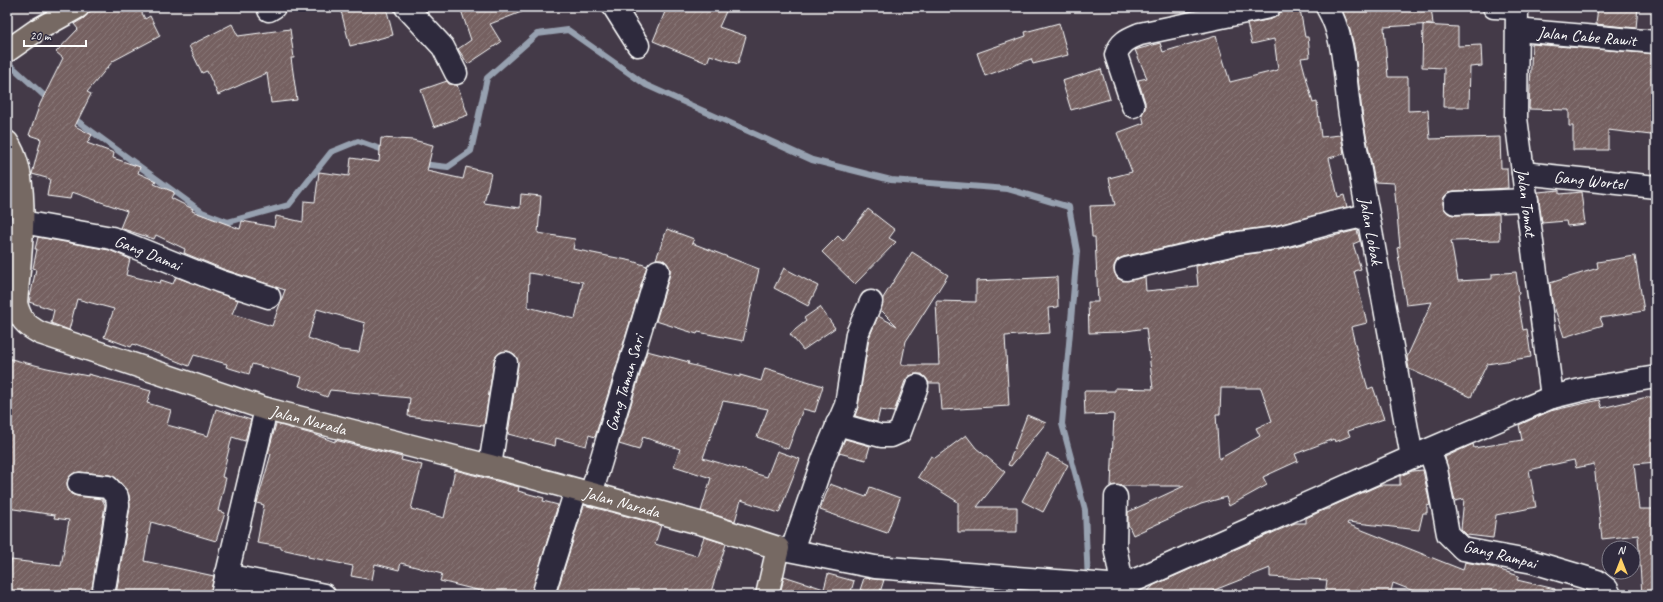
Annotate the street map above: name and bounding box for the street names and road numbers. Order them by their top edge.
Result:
street label: Jalan Cabe Rawit [1535,22,1639,51]
street label: Jalan Tomat [1511,166,1542,240]
street label: Gang Wortel [1553,166,1630,195]
street label: Jalan Lobak [1354,194,1388,268]
street label: Gang Damai [111,230,186,276]
street label: Gang Taman Sari [601,331,650,434]
street label: Jalan Narada [267,400,349,440]
street label: Jalan Narada [580,482,663,523]
street label: Gang Rampai [1461,535,1541,574]

